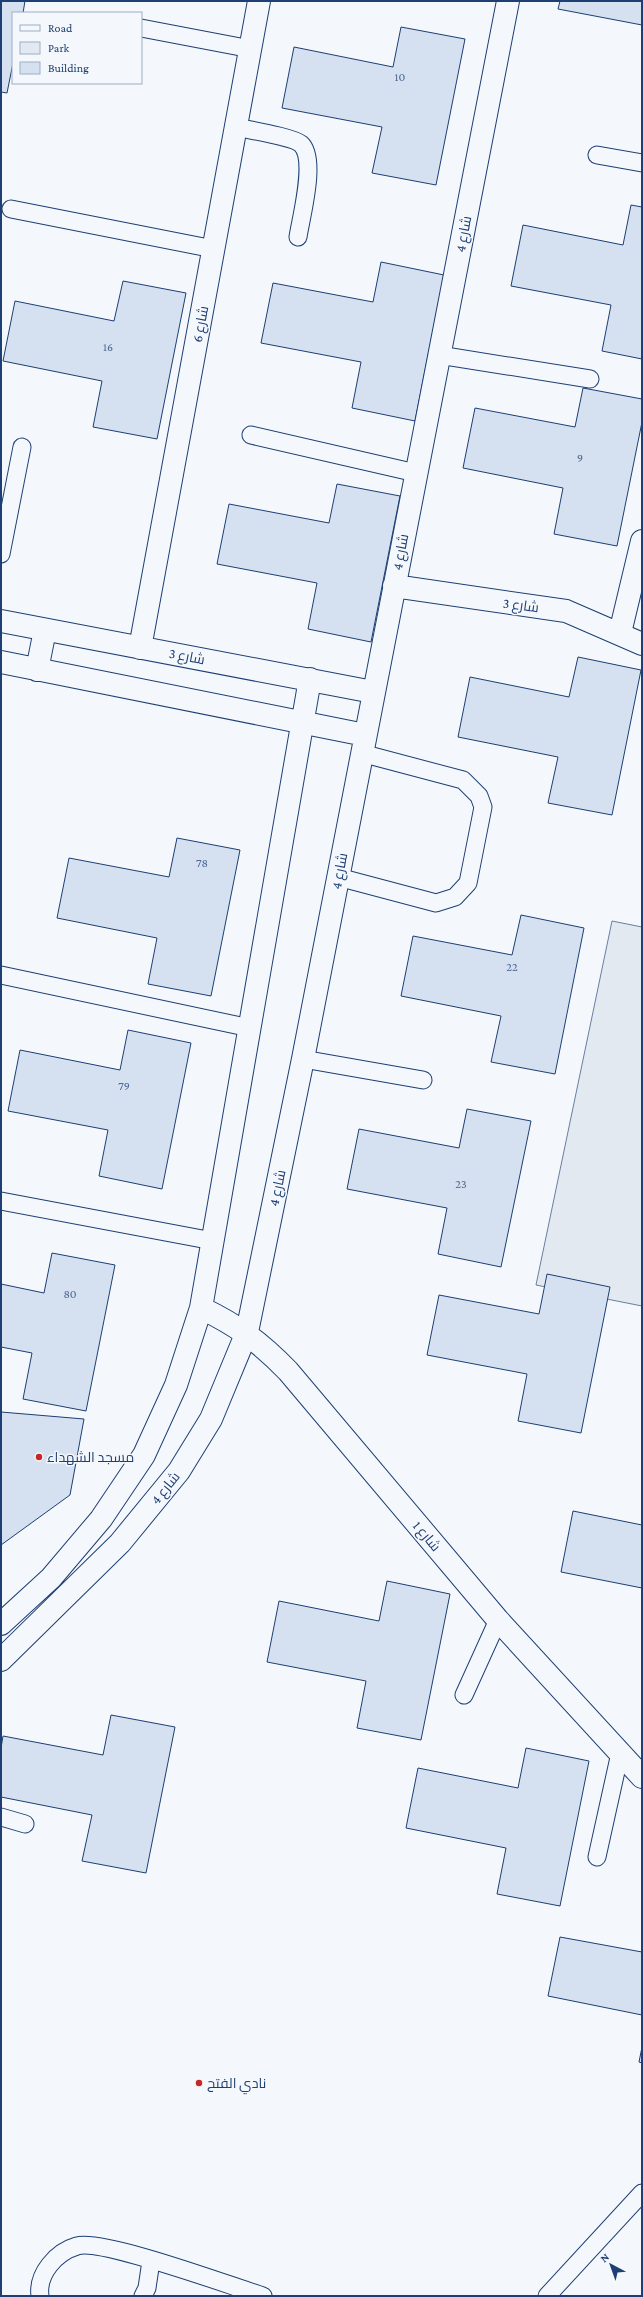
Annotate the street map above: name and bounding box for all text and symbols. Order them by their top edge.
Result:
legend [12,12,142,84]
text: Road [48,21,73,35]
text: Park [48,41,70,55]
text: Building [48,61,89,75]
house number: 10 [395,70,406,84]
street label: شارع 4 [452,214,475,254]
street label: شارع 6 [189,304,212,344]
house number: 16 [103,340,113,354]
house number: 9 [577,451,583,465]
street label: شارع 4 [389,532,412,572]
street label: شارع 3 [502,595,540,616]
street label: شارع 3 [167,645,206,668]
street label: شارع 4 [328,851,351,891]
house number: 78 [196,856,208,870]
house number: 22 [506,960,518,974]
house number: 79 [118,1079,130,1093]
street label: شارع 4 [265,1168,290,1208]
house number: 23 [455,1177,467,1191]
house number: 80 [63,1287,77,1301]
place label: مسجد الشهداء [47,1449,134,1465]
marker: مسجد الشهداء [34,1452,44,1462]
street label: شارع 4 [147,1469,184,1508]
street label: شارع 1 [409,1518,444,1555]
place label: نادي الفتح [207,2075,266,2095]
marker: نادي الفتح [194,2078,204,2088]
north arrow [591,2245,631,2285]
text: N [598,2250,612,2264]

